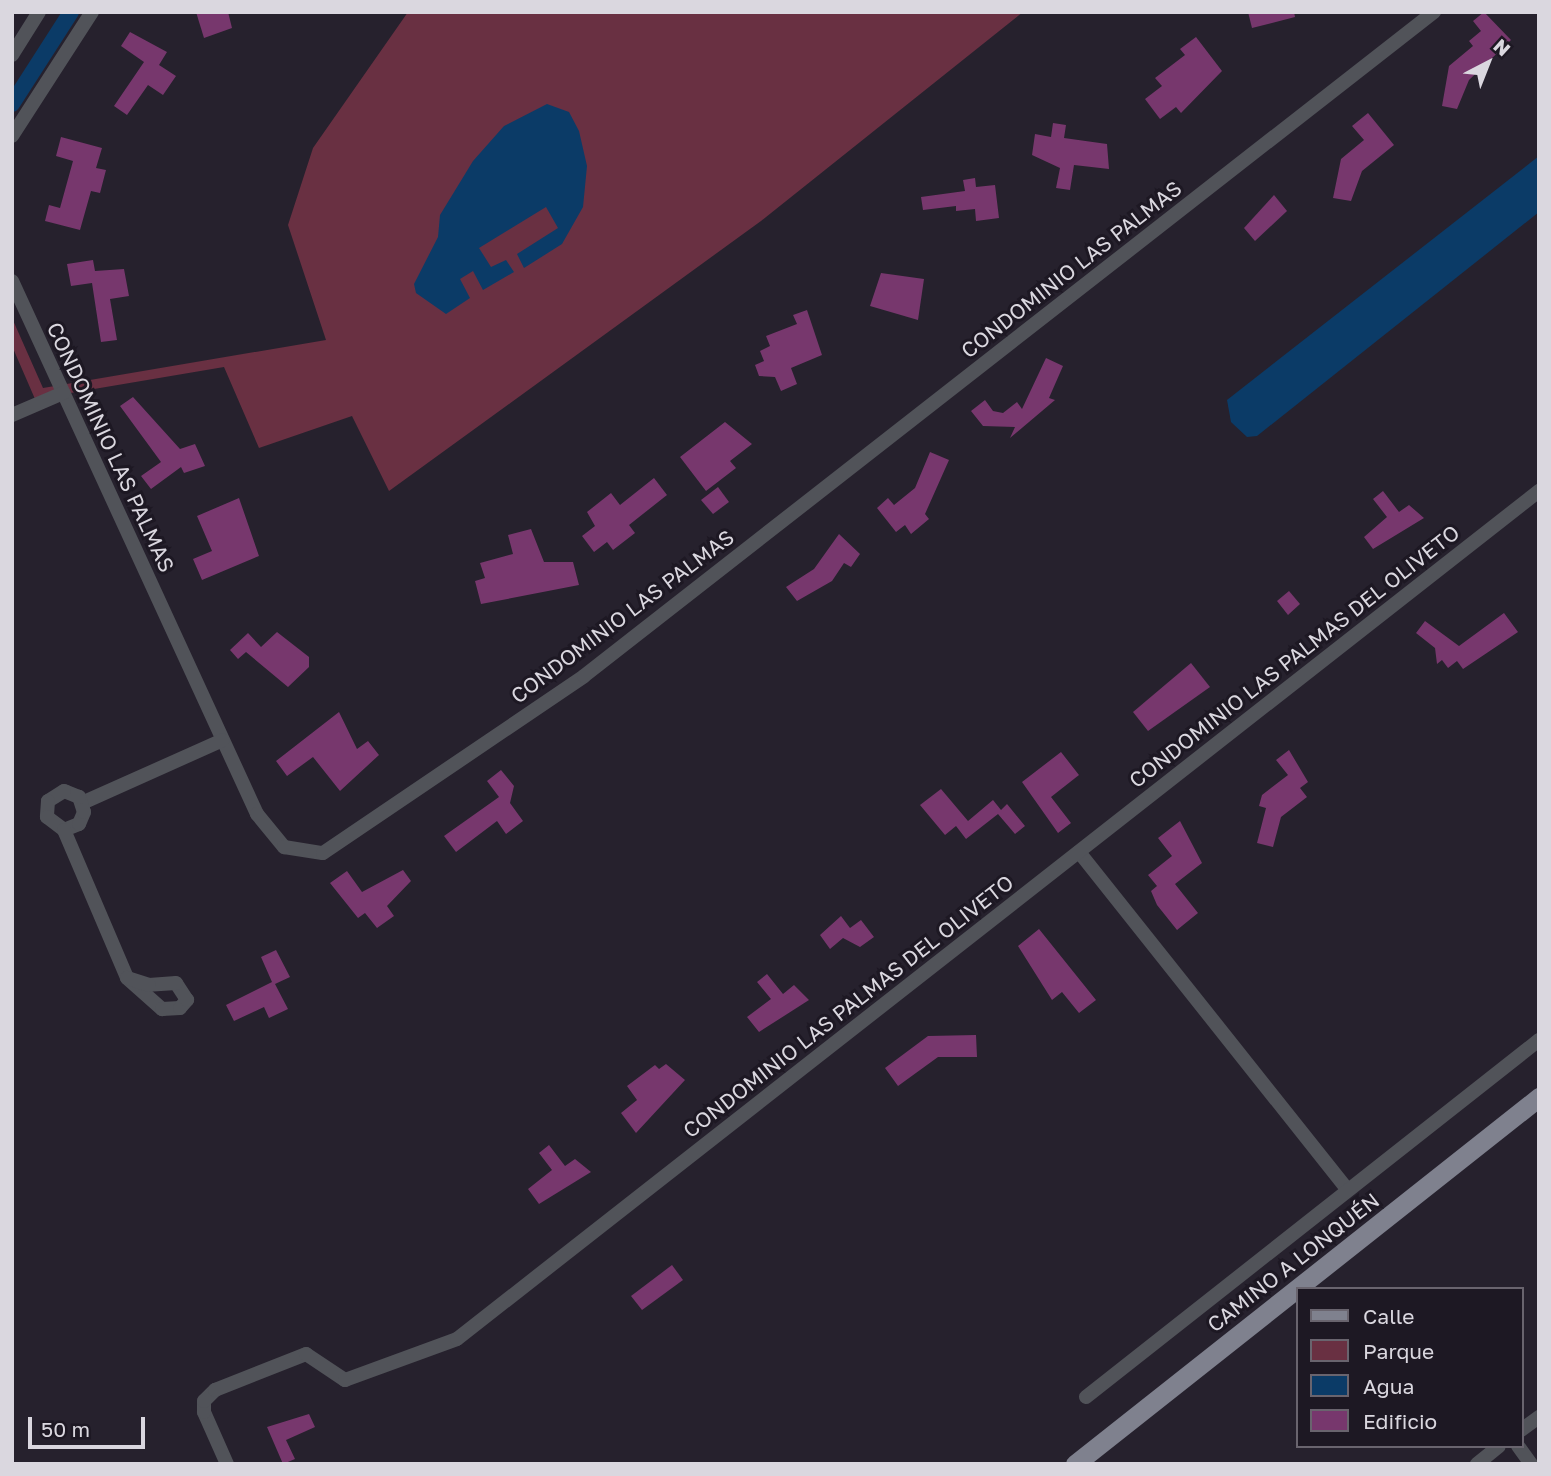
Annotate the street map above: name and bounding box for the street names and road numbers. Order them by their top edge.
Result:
street label: CONDOMINIO LAS PALMAS [956,175,1186,363]
street label: CONDOMINIO LAS PALMAS [42,318,180,576]
street label: CONDOMINIO LAS PALMAS DEL OLIVETO [1124,519,1464,793]
street label: CONDOMINIO LAS PALMAS [506,524,738,708]
street label: CONDOMINIO LAS PALMAS DEL OLIVETO [678,869,1018,1143]
street label: CAMINO A LONQUÉN [1202,1187,1384,1337]

